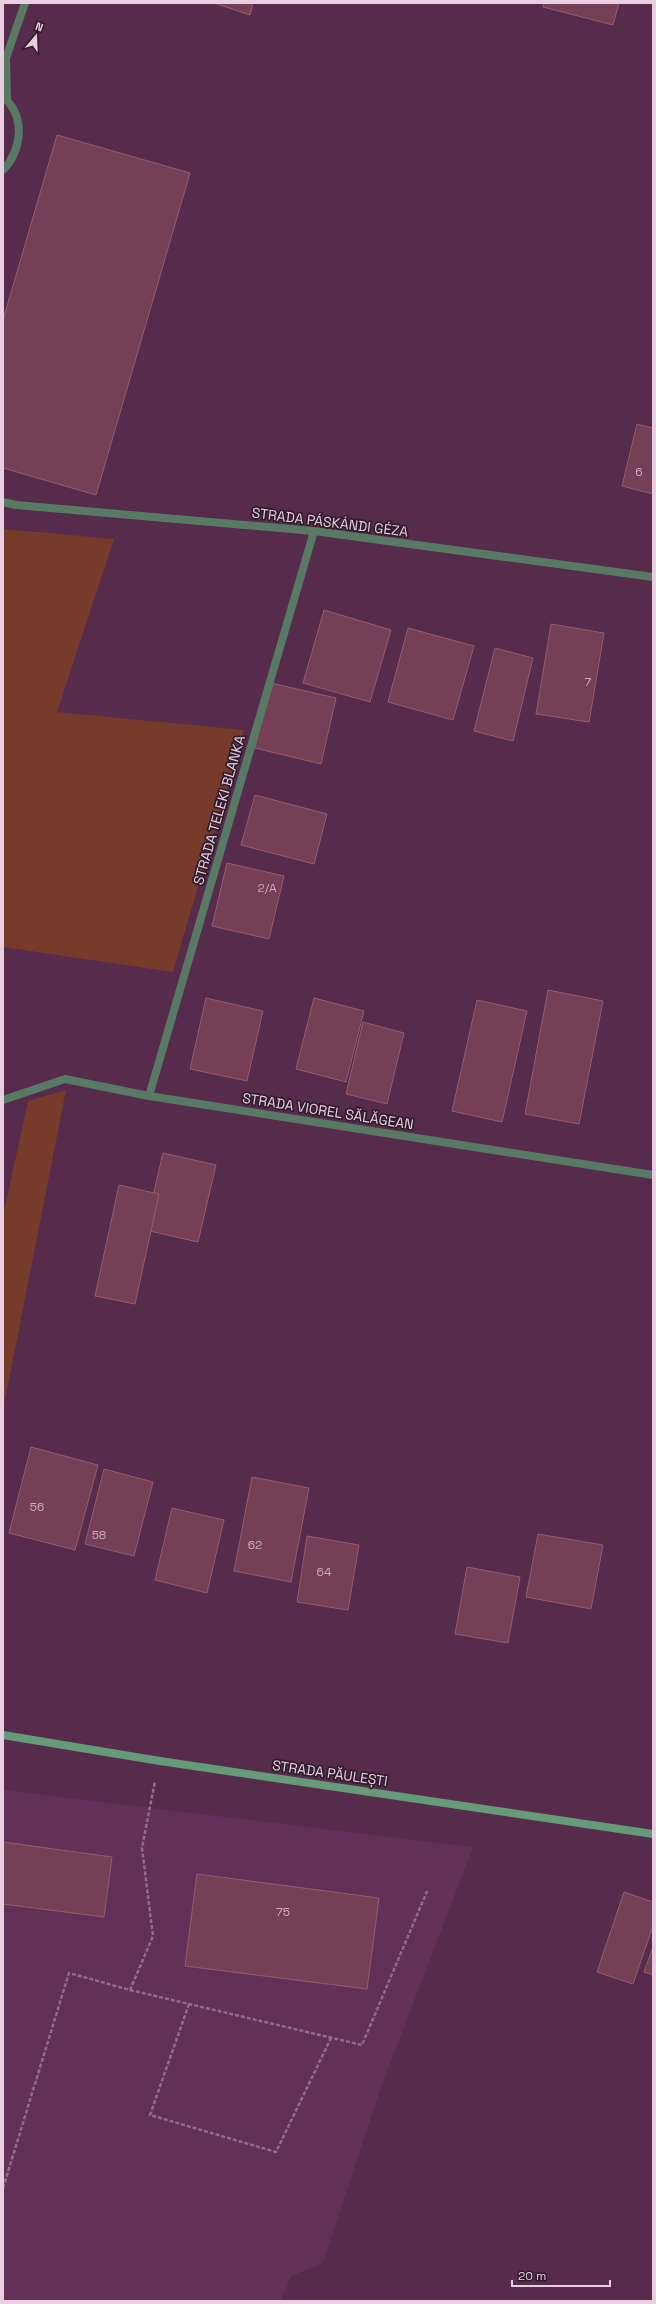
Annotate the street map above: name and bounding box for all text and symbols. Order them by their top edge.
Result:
north arrow [16,16,56,56]
text: N [33,19,45,34]
house number: 6 [635,464,643,480]
street label: STRADA PÁSKÁNDI GÉZA [251,503,409,541]
house number: 7 [585,674,592,690]
street label: STRADA TELEKI BLANKA [189,733,249,887]
house number: 2/A [257,880,277,896]
street label: STRADA VIOREL SĂLĂGEAN [241,1089,415,1133]
house number: 56 [30,1499,44,1515]
house number: 58 [92,1527,106,1543]
house number: 62 [248,1537,262,1553]
house number: 64 [317,1564,332,1580]
street label: STRADA PĂULEȘTI [271,1756,389,1790]
house number: 75 [276,1904,290,1920]
scale bar [512,2262,610,2288]
text: 20 m [518,2268,546,2284]

